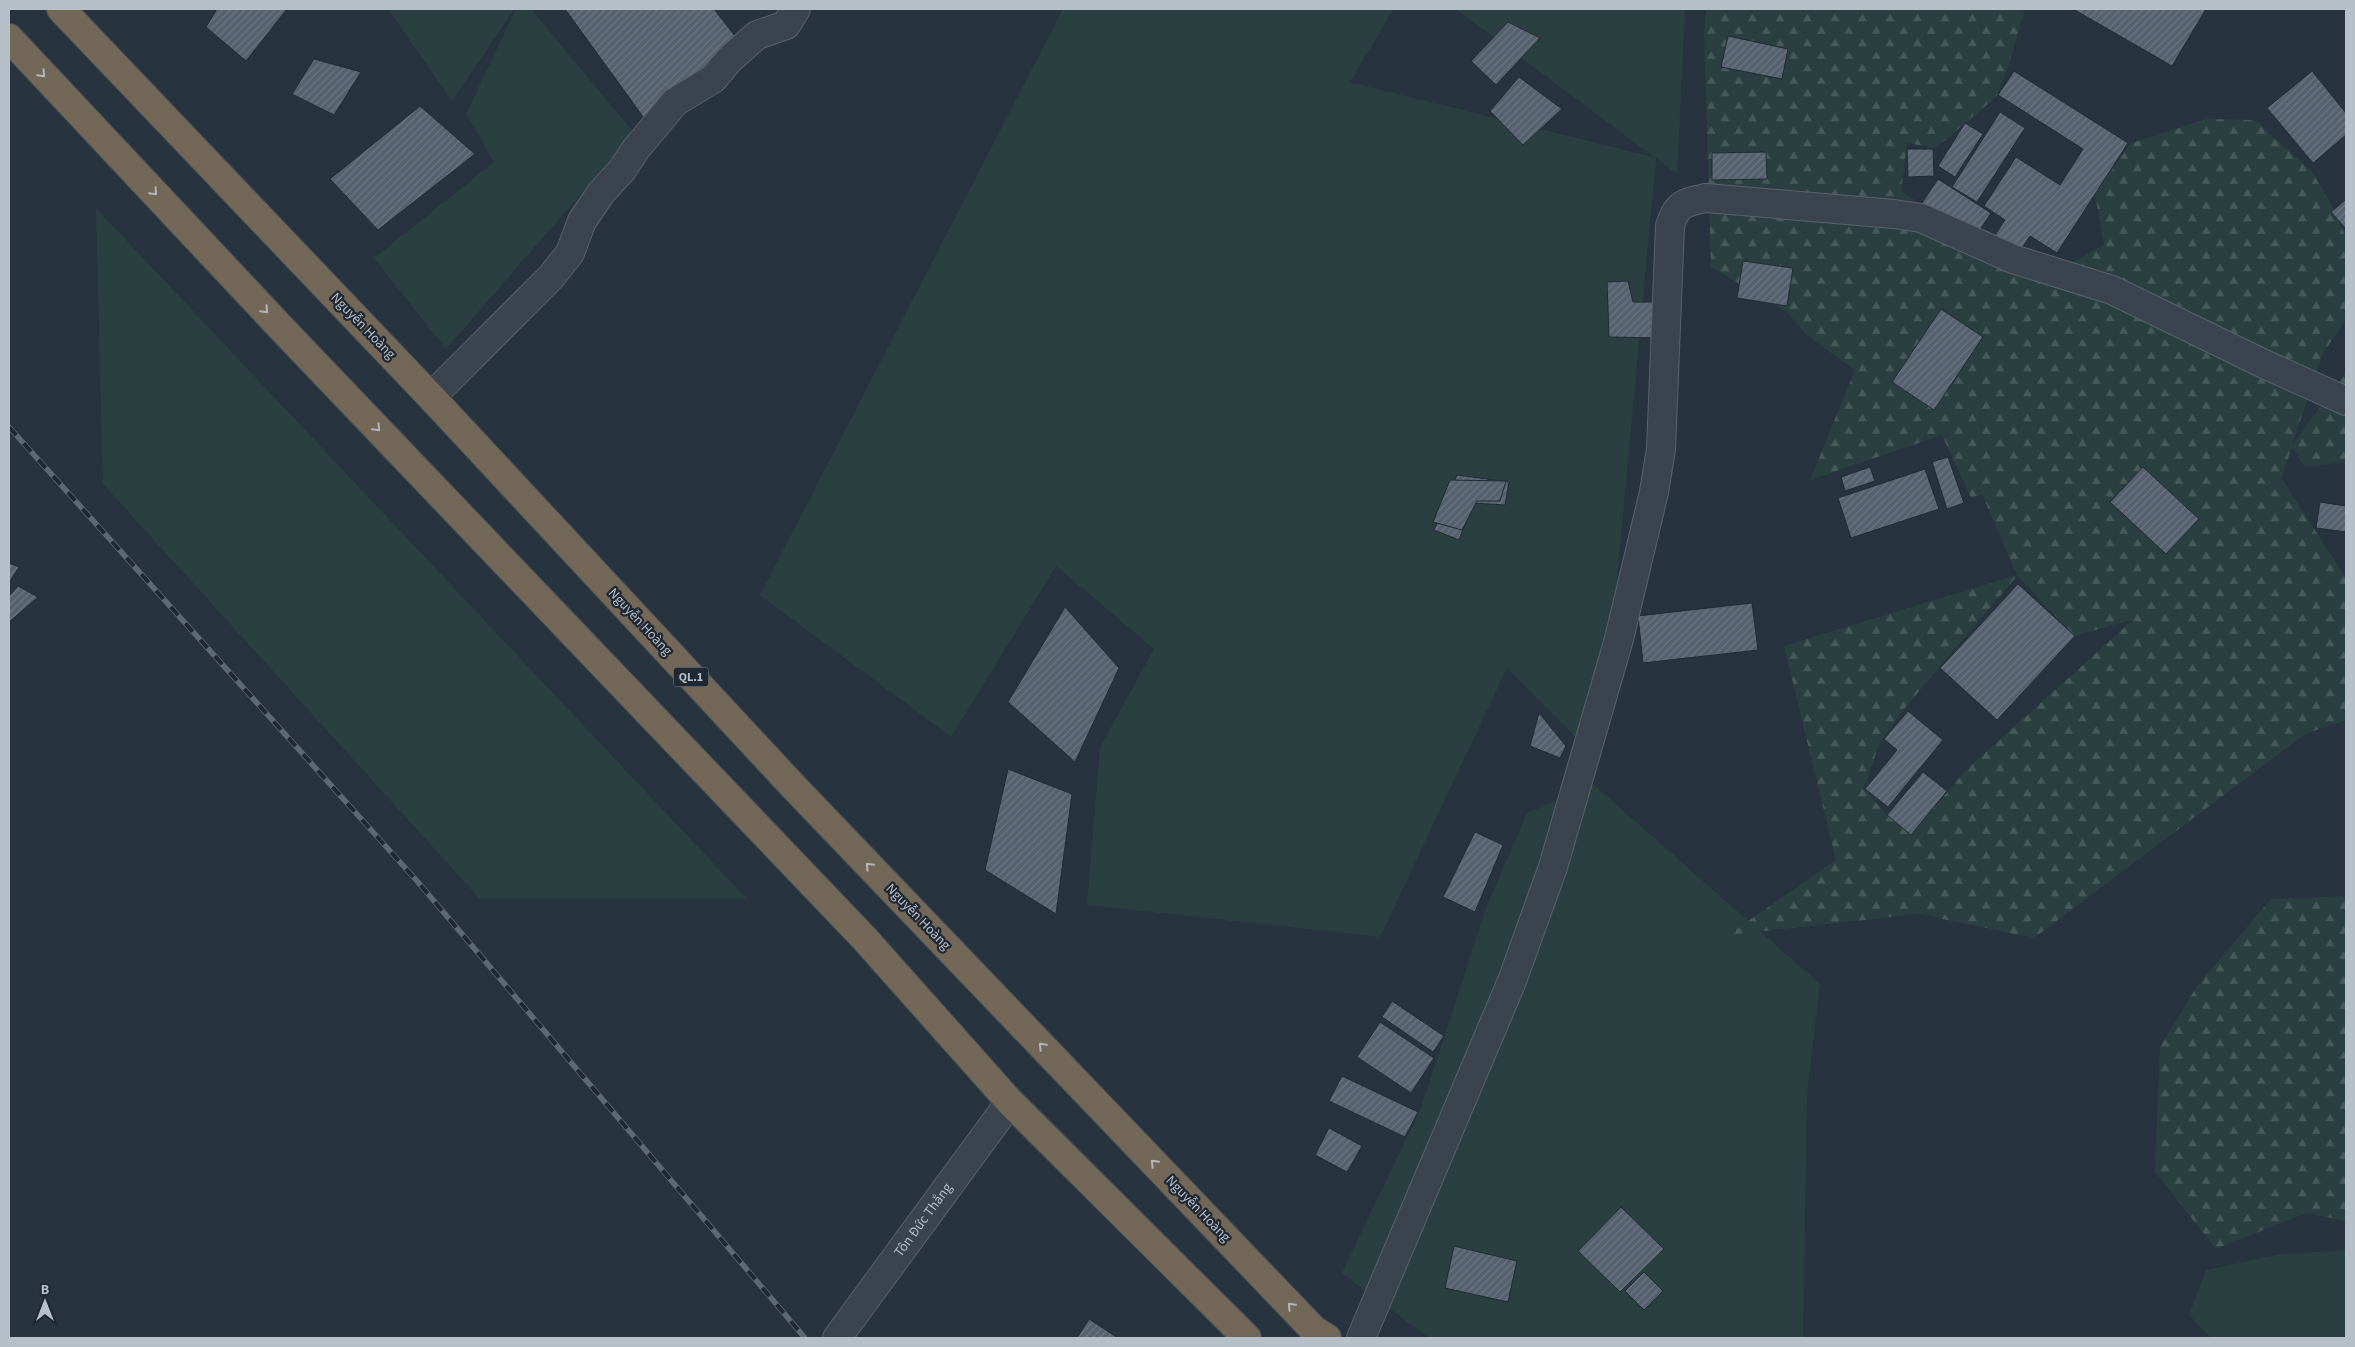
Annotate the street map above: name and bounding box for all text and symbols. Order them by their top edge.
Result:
one-way arrow [36,68,45,77]
one-way arrow [148,186,157,195]
street label: Nguyễn Hoàng [326,288,400,364]
one-way arrow [259,305,268,314]
one-way arrow [371,422,380,431]
street label: Nguyễn Hoàng [603,584,677,660]
road number: QL.1 [674,668,708,686]
one-way arrow [866,862,875,871]
street label: Nguyễn Hoàng [881,879,955,955]
one-way arrow [1039,1043,1048,1052]
one-way arrow [1151,1160,1160,1169]
street label: Nguyễn Hoàng [1161,1171,1235,1247]
street label: Tôn Đức Thắng [889,1179,957,1261]
north arrow [20,1277,70,1327]
text: B [41,1280,50,1300]
one-way arrow [1288,1303,1297,1312]

